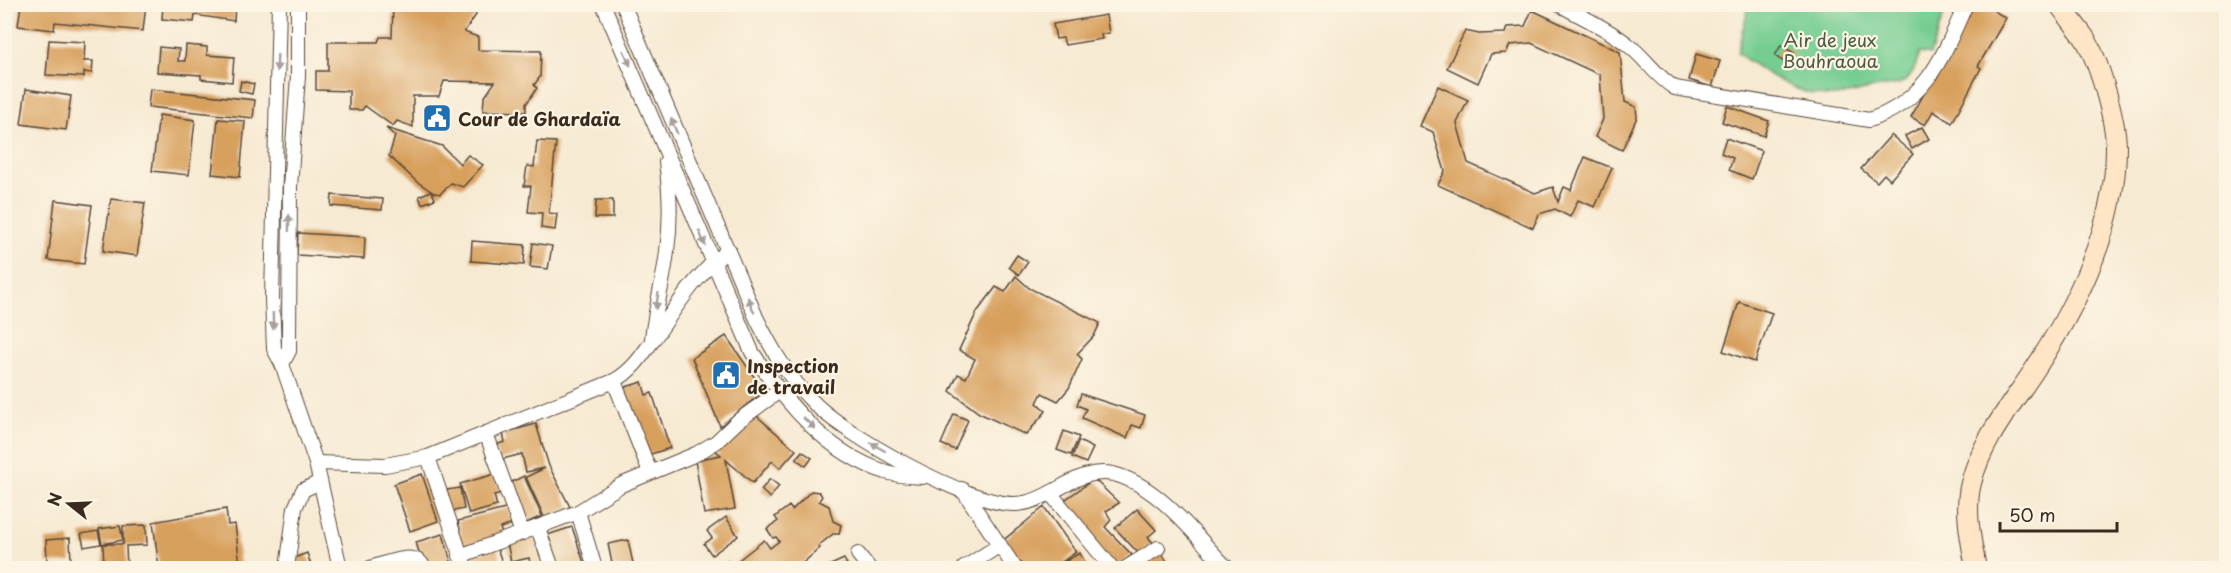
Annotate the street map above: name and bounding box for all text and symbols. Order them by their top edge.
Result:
park label: Air de jeux Bouhraoua [1782,26,1879,74]
one-way arrow [622,49,632,67]
one-way arrow [273,53,282,72]
public building icon: Cour de Ghardaïa [421,102,453,134]
place label: Cour de Ghardaïa [458,105,621,132]
one-way arrow [669,117,678,135]
one-way arrow [285,213,294,232]
one-way arrow [697,229,707,247]
one-way arrow [652,291,661,310]
one-way arrow [746,296,755,314]
one-way arrow [268,311,277,330]
place label: Inspection de travail [747,352,839,400]
public building icon: Inspection de travail [710,359,742,391]
one-way arrow [801,416,816,430]
one-way arrow [870,441,886,452]
north arrow [39,474,99,534]
text: N [40,489,67,509]
scale bar [2000,495,2117,533]
text: 50 m [2009,501,2056,528]

